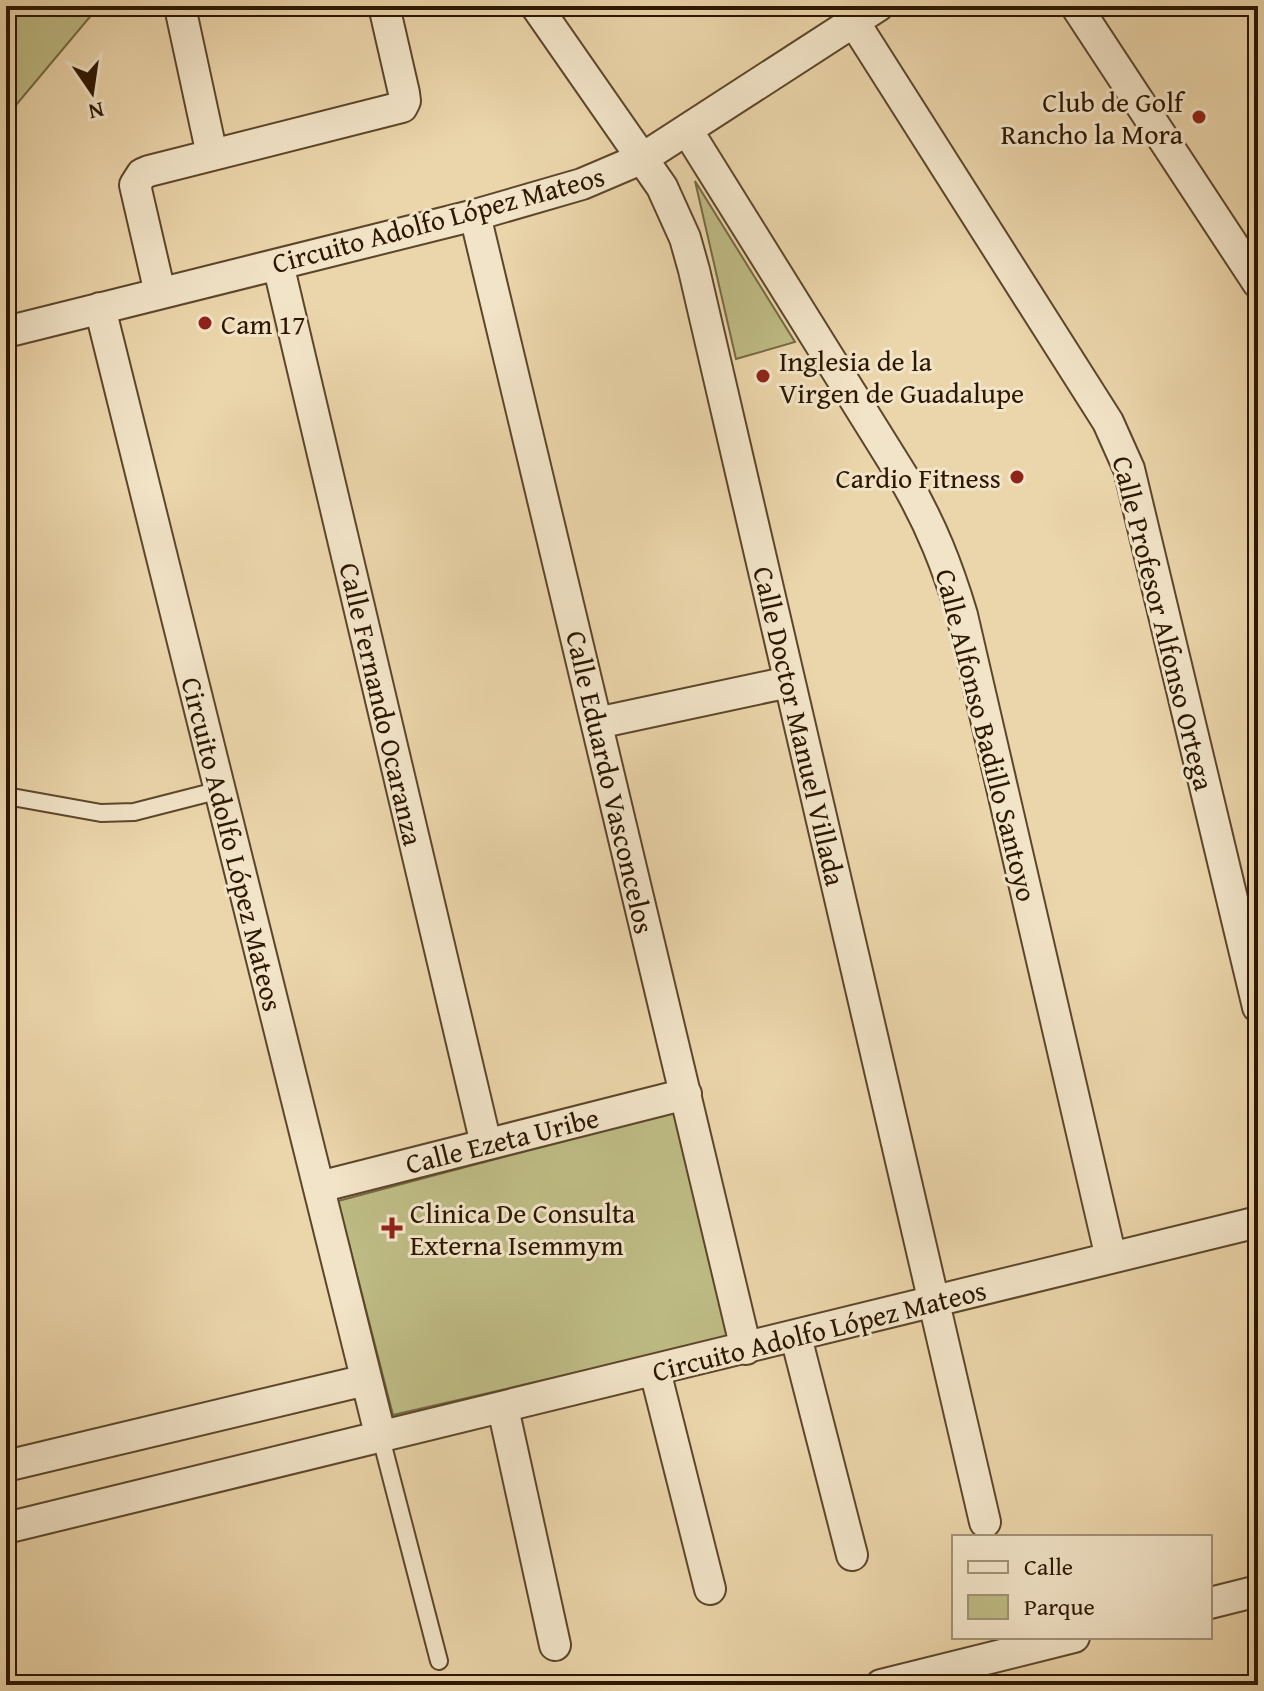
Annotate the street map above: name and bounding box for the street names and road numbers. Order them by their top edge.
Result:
street label: Circuito Adolfo López Mateos [267,155,609,283]
street label: Calle Profesor Alfonso Ortega [1103,451,1226,795]
street label: Calle Fernando Ocaranza [330,559,435,850]
street label: Calle Doctor Manuel Villada [743,562,857,890]
street label: Calle Alfonso Badillo Santoyo [926,564,1048,906]
street label: Calle Eduardo Vasconcelos [556,626,666,938]
street label: Circuito Adolfo López Mateos [172,673,294,1015]
street label: Calle Ezeta Uribe [401,1096,603,1184]
street label: Circuito Adolfo López Mateos [648,1269,990,1391]

